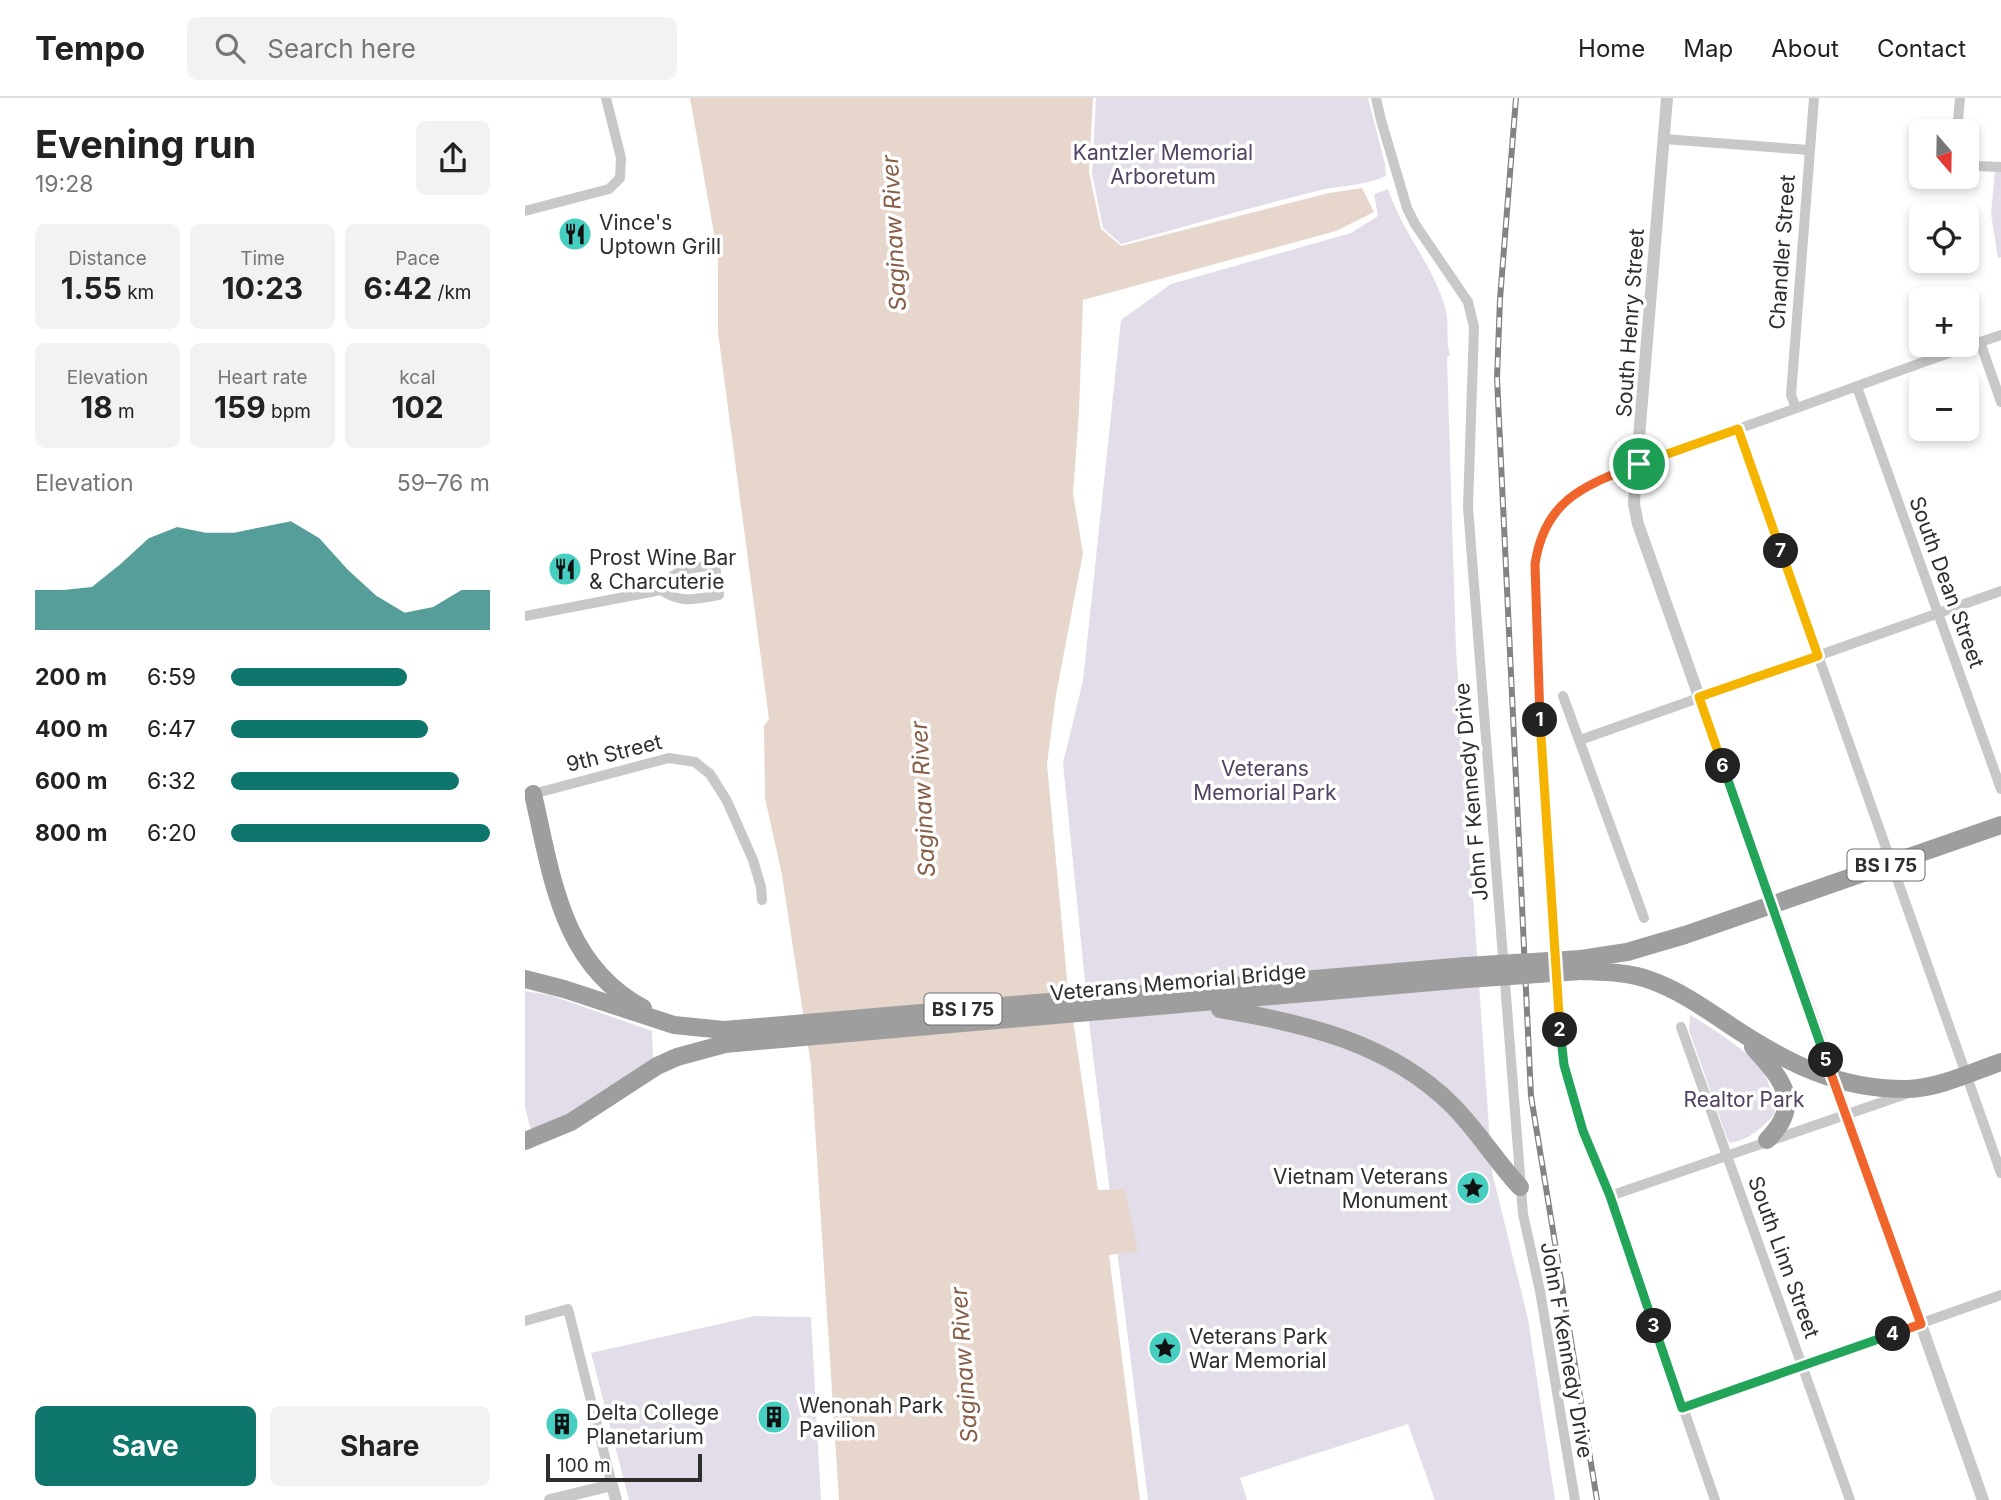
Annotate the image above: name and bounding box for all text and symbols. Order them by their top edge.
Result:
search box [187,17,677,80]
text: Tempo [35,28,145,68]
icon: search [211,29,249,67]
text: Search here [267,33,416,64]
text: Home [1578,34,1645,63]
text: Map [1683,34,1733,63]
text: About [1771,34,1839,63]
text: Contact [1877,34,1966,63]
north arrow [1909,119,1979,189]
map controls [1909,119,1979,441]
text: Evening run [35,121,256,167]
button: share [416,121,490,195]
park label: Kantzler Memorial Arboretum [1073,140,1253,189]
water label: Saginaw River [876,153,912,312]
text: 19:28 [35,170,94,198]
street label: Chandler Street [1764,174,1800,330]
button: locate [1909,203,1979,273]
place label: Vince's Uptown Grill [599,210,721,259]
restaurant icon: Vince's Uptown Grill [556,215,594,253]
street label: South Henry Street [1611,228,1649,418]
text: Distance [68,247,147,270]
text: Time [240,247,285,270]
text: Pace [395,247,440,270]
text: 1.55 [61,270,122,306]
text: 10:23 [222,270,303,306]
text: 6:42 [364,270,432,306]
text: km [122,281,154,304]
text: /km [432,281,471,304]
button: + [1909,287,1979,357]
text: Elevation [67,366,148,389]
text: Heart rate [218,366,308,389]
text: kcal [399,366,436,389]
button: − [1909,371,1979,441]
text: 18 [80,389,113,425]
text: 159 [214,389,266,425]
text: 102 [391,389,444,425]
text: m [113,400,135,423]
text: bpm [266,400,311,423]
pin [1609,434,1669,494]
icon: arrive [1620,445,1658,483]
text: Elevation [35,469,134,497]
text: 59–76 m [397,469,490,497]
street label: South Dean Street [1904,493,1990,671]
pin: 7 [1763,533,1799,568]
text: 7 [1775,539,1786,562]
place label: Prost Wine Bar & Charcuterie [589,545,736,594]
restaurant icon: Prost Wine Bar & Charcuterie [546,550,584,588]
text: 200 m [35,663,107,691]
text: 6:59 [147,663,196,691]
street label: John F Kennedy Drive [1449,682,1493,902]
pin: 1 [1523,702,1557,738]
text: 1 [1535,708,1544,731]
text: 400 m [35,715,108,743]
text: 6:47 [147,715,196,743]
water label: Saginaw River [905,719,941,878]
street label: 9th Street [564,729,665,777]
pin: 6 [1705,748,1741,784]
text: 6 [1716,754,1729,777]
park label: Veterans Memorial Park [1193,756,1337,805]
text: 600 m [35,767,107,795]
text: 6:32 [147,767,196,795]
text: 800 m [35,819,107,847]
text: 6:20 [147,819,196,847]
road number: BS I 75 [1847,850,1925,880]
street label: Veterans Memorial Bridge [1049,958,1307,1006]
road number: BS I 75 [925,994,1001,1024]
pin: 2 [1543,1012,1577,1048]
text: 2 [1554,1018,1565,1041]
pin: 5 [1809,1042,1843,1077]
text: 5 [1819,1048,1832,1071]
park label: Realtor Park [1684,1087,1805,1112]
place label: Vietnam Veterans Monument [1273,1164,1448,1213]
place icon: Vietnam Veterans Monument [1454,1169,1492,1207]
street label: South Linn Street [1743,1173,1825,1342]
street label: John F Kennedy Drive [1536,1240,1598,1460]
water label: Saginaw River [944,1285,983,1444]
pin: 3 [1637,1308,1671,1344]
text: 3 [1647,1314,1660,1337]
pin: 4 [1875,1316,1911,1352]
text: 4 [1886,1322,1899,1345]
place label: Veterans Park War Memorial [1189,1324,1328,1373]
place icon: Veterans Park War Memorial [1146,1329,1184,1367]
place label: Wenonah Park Pavilion [799,1393,944,1442]
building icon: Wenonah Park Pavilion [755,1398,793,1436]
place label: Delta College Planetarium [586,1400,719,1449]
building icon: Delta College Planetarium [543,1405,581,1443]
button: Save [35,1406,256,1486]
button: Share [270,1406,490,1486]
scale bar [546,1451,702,1483]
text: 100 m [557,1454,611,1477]

